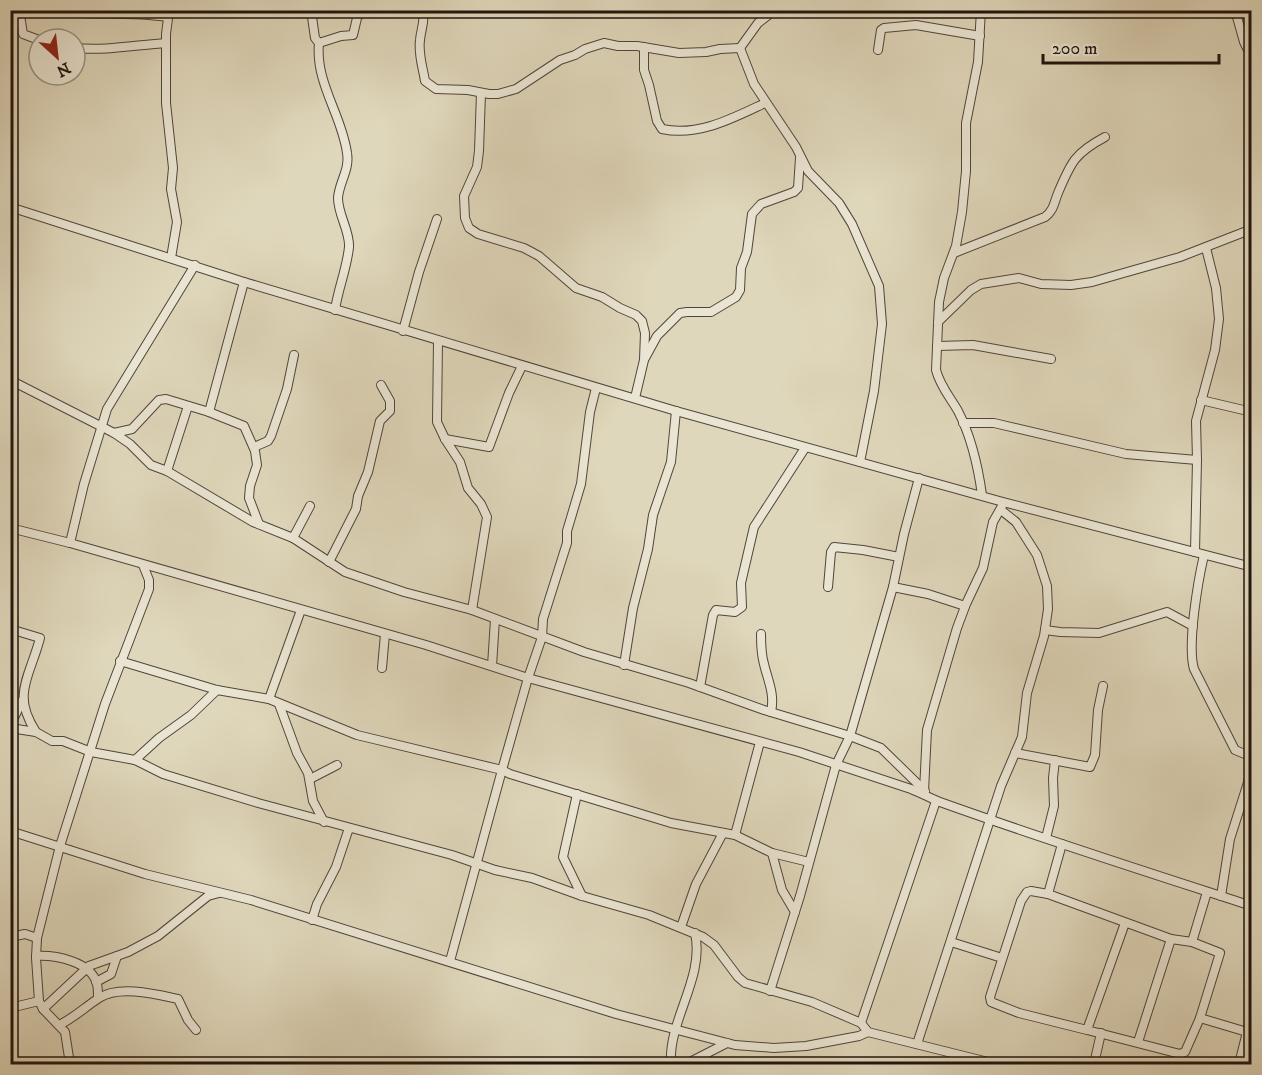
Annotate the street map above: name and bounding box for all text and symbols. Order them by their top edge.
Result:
north arrow [27,27,87,87]
scale bar [1043,27,1218,65]
text: 200 m [1052,38,1098,60]
text: N [53,58,74,81]

